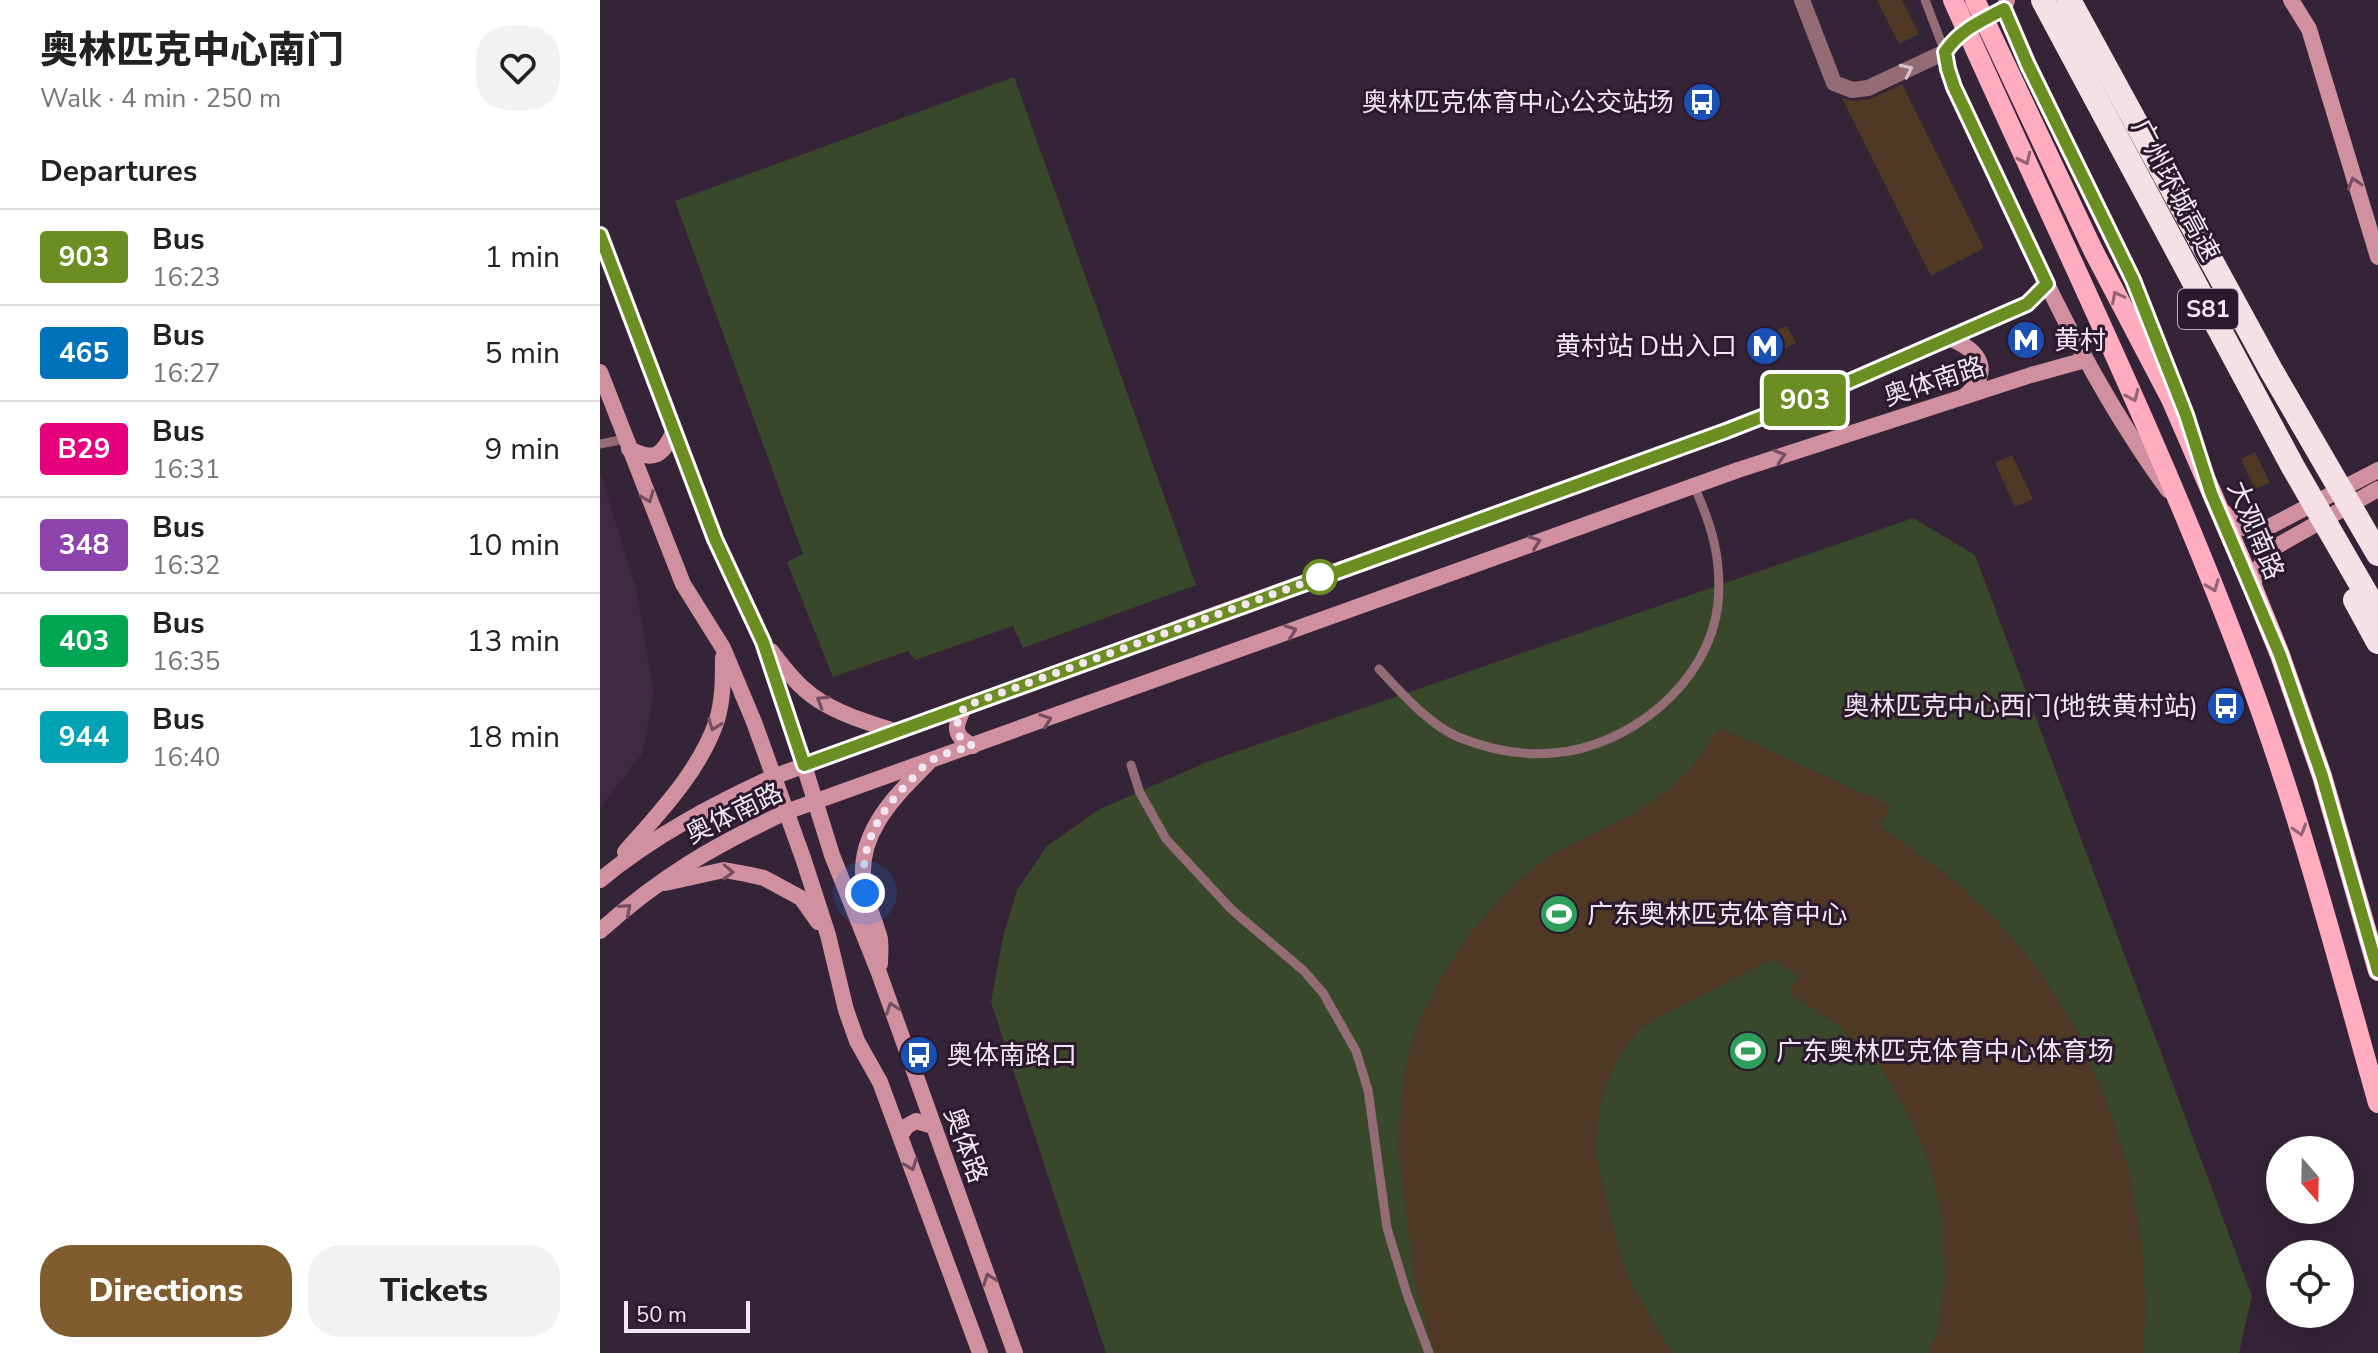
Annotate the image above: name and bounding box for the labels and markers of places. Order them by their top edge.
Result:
bus stop icon: 奥林匹克体育中心公交站场 [1681,81,1723,123]
place label: 奥林匹克体育中心公交站场 [1362,85,1674,120]
metro station icon: 黄村 [2005,319,2047,361]
place label: 黄村 [2054,323,2106,358]
metro station icon: 黄村站 D出入口 [1744,325,1786,367]
place label: 黄村站 D出入口 [1555,329,1737,364]
unlabelled marker [1303,560,1337,594]
bus stop icon: 奥林匹克中心西门(地铁黄村站) [2205,685,2247,727]
place label: 奥林匹克中心西门(地铁黄村站) [1844,689,2198,724]
sports icon: 广东奥林匹克体育中心 [1538,893,1580,935]
place label: 广东奥林匹克体育中心 [1587,897,1847,932]
sports icon: 广东奥林匹克体育中心体育场 [1727,1030,1769,1072]
bus stop icon: 奥体南路口 [898,1034,940,1076]
place label: 广东奥林匹克体育中心体育场 [1776,1034,2114,1069]
place label: 奥体南路口 [947,1038,1077,1073]

